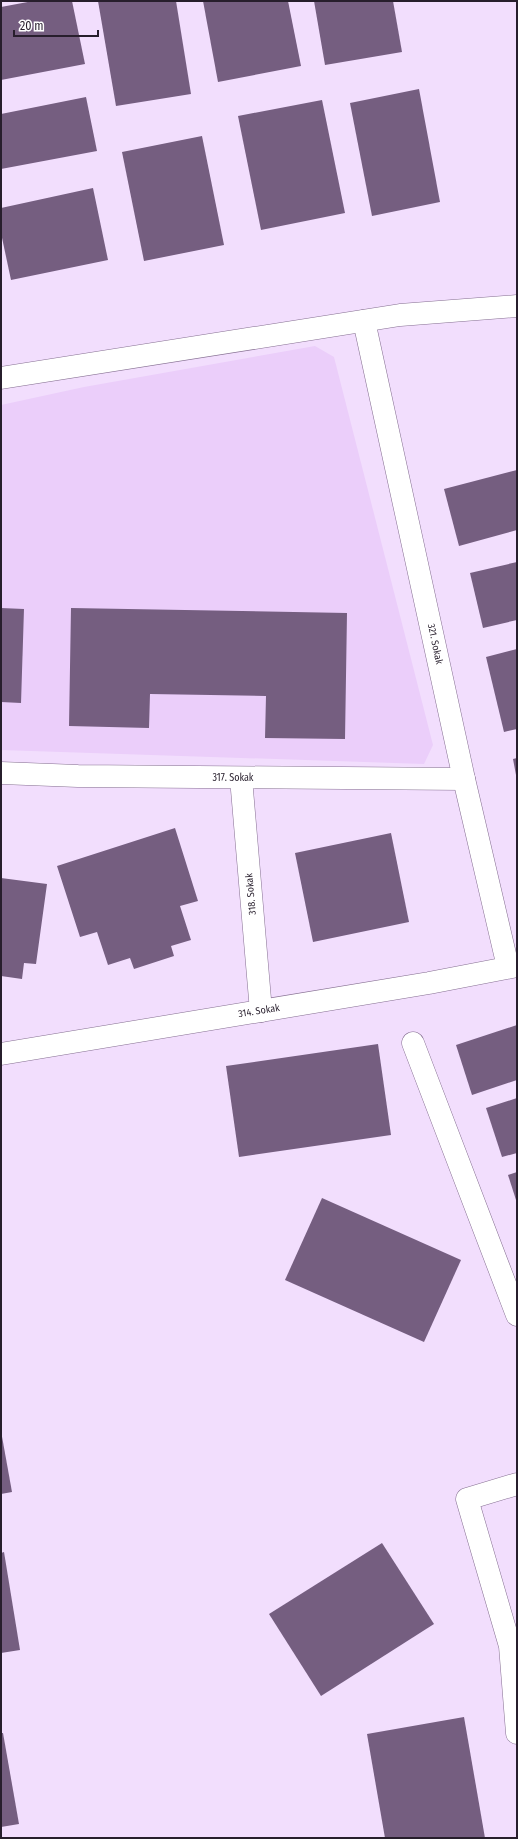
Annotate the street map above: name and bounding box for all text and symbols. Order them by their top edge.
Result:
scale bar [14,12,98,38]
text: 20 m [20,19,44,33]
street label: 321. Sokak [425,623,445,666]
street label: 317. Sokak [213,772,254,784]
street label: 318. Sokak [243,872,259,915]
street label: 314. Sokak [237,1002,281,1020]

